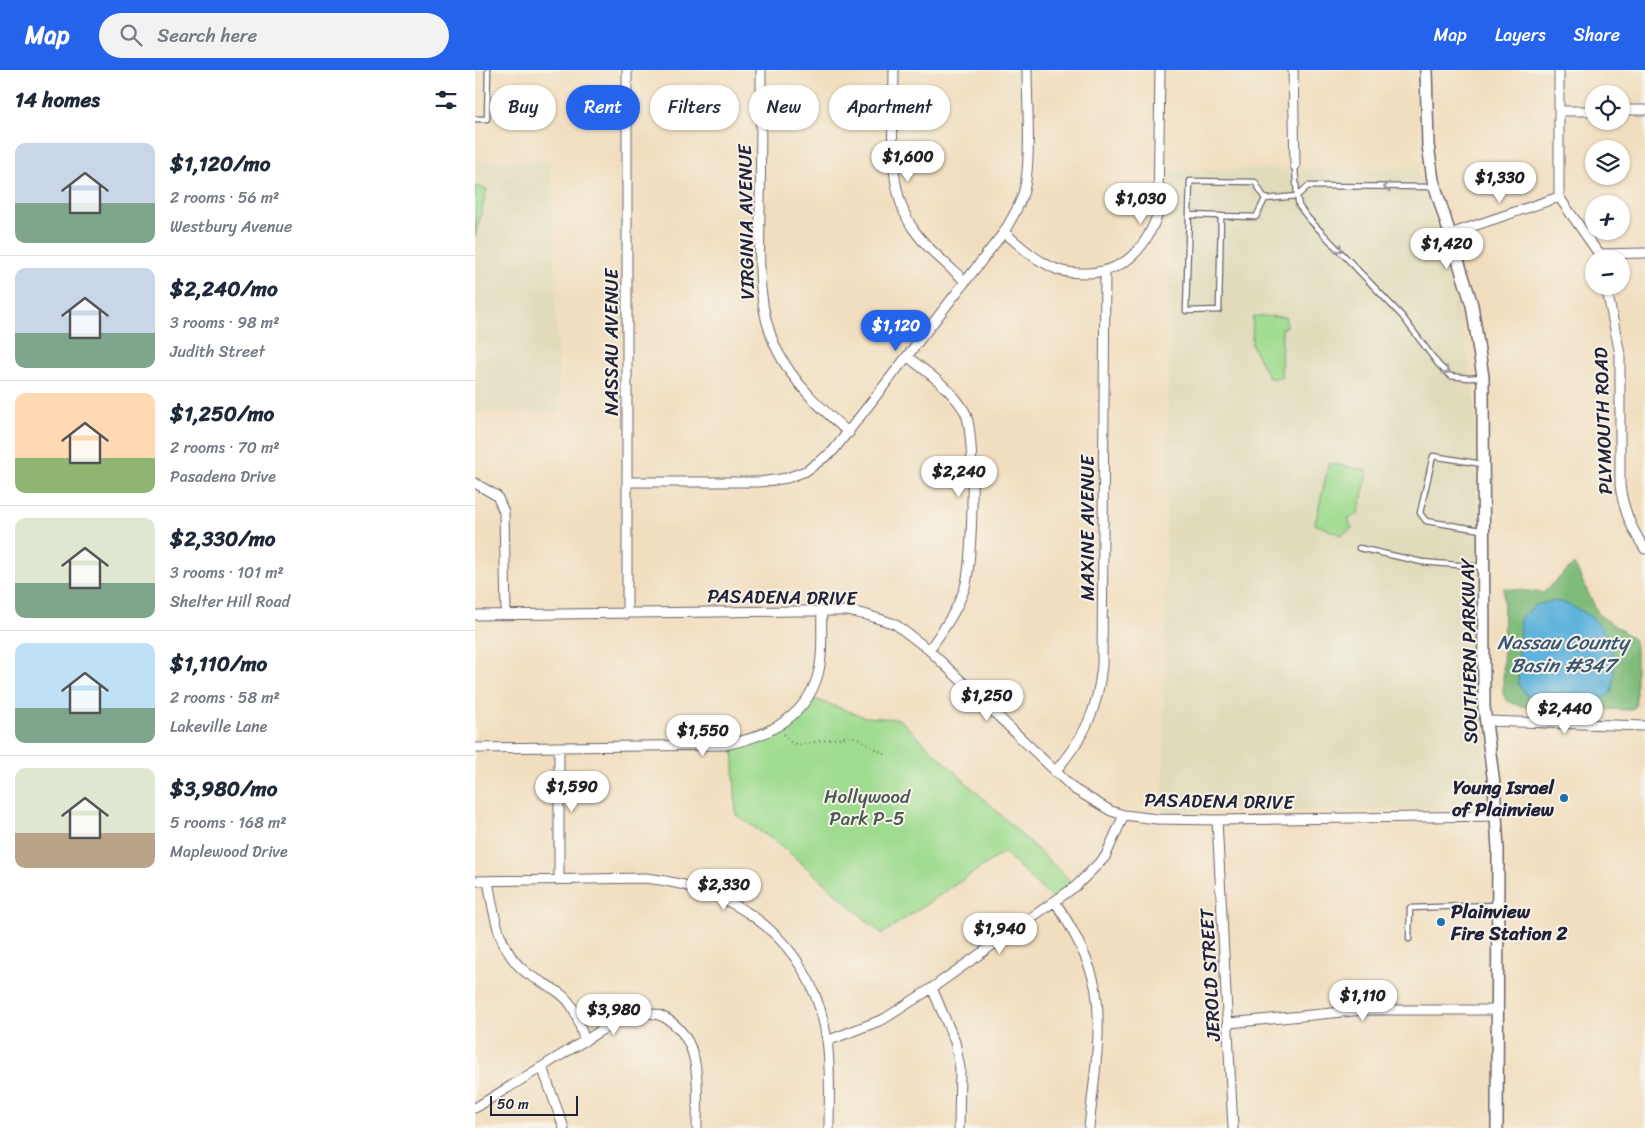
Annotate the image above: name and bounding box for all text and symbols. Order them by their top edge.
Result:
search box [99,13,449,58]
text: Map [25,14,69,56]
text: Search here [157,19,257,52]
text: Map [1434,19,1467,51]
text: Layers [1495,19,1546,51]
text: Share [1574,19,1620,51]
icon: search [117,21,145,49]
text: 14 homes [15,81,100,119]
chip: Buy [490,85,556,130]
chip: Rent [566,85,640,130]
chip: Filters [650,85,739,130]
chip: New [749,85,819,130]
chip: Apartment [829,85,950,130]
map controls [1585,85,1630,295]
button: locate [1585,85,1630,130]
icon: filters [432,86,460,114]
pin: $1,600 [867,140,949,183]
button: layers [1585,140,1630,185]
text: $1,600 [882,142,934,171]
street label: VIRGINIA AVENUE [728,143,764,300]
text: $1,120/mo [170,145,270,183]
pin: $1,330 [1459,162,1541,204]
icon: home [55,163,115,223]
text: $1,330 [1475,163,1525,192]
pin: $1,030 [1100,182,1182,225]
one-way arrow [1383,182,1390,192]
text: 2 rooms · 56 m² [170,183,279,212]
text: $1,030 [1116,184,1166,213]
button: + [1585,195,1630,240]
text: Westbury Avenue [170,212,292,241]
pin: $1,420 [1406,228,1488,270]
text: $1,420 [1421,229,1473,258]
one-way arrow [1333,243,1342,252]
button: − [1585,250,1630,295]
street label: NASSAU AVENUE [595,267,628,416]
text: $2,240/mo [170,270,278,308]
icon: home [55,288,115,348]
text: 3 rooms · 98 m² [170,308,279,337]
pin: $1,120 [855,310,937,352]
text: $1,120 [872,311,920,340]
text: Judith Street [170,337,265,366]
street label: PLYMOUTH ROAD [1584,346,1622,495]
one-way arrow [1440,365,1449,374]
text: $1,250/mo [170,395,274,433]
icon: home [55,413,115,473]
text: 2 rooms · 70 m² [170,433,280,462]
street label: MAXINE AVENUE [1071,454,1104,601]
pin: $2,240 [918,456,1000,498]
text: $2,240 [932,457,986,486]
text: Pasadena Drive [170,462,276,491]
text: $2,330/mo [170,520,275,558]
icon: home [55,538,115,598]
street label: SOUTHERN PARKWAY [1451,557,1487,744]
text: 3 rooms · 101 m² [170,558,284,587]
street label: PASADENA DRIVE [707,579,858,615]
text: Shelter Hill Road [170,587,290,616]
water label: Nassau County Basin #347 [1497,625,1631,683]
text: $1,110/mo [170,645,267,683]
icon: home [55,663,115,723]
pin: $1,250 [946,680,1028,722]
text: $1,250 [961,681,1013,710]
text: 2 rooms · 58 m² [170,683,280,712]
pin: $2,440 [1524,692,1606,735]
text: $2,440 [1538,694,1592,723]
text: Lakeville Lane [170,712,267,741]
pin: $1,550 [662,714,744,757]
text: $1,550 [677,716,729,745]
text: $3,980/mo [170,770,277,808]
pin: $1,590 [531,770,613,813]
place label: Young Israel of Plainview [1452,771,1556,826]
text: $1,590 [546,772,598,801]
park label: Hollywood Park P-5 [824,780,911,835]
street label: PASADENA DRIVE [1144,783,1295,819]
icon: home [55,788,115,848]
marker: Young Israel of Plainview [1558,792,1570,804]
text: 5 rooms · 168 m² [170,808,287,837]
text: Maplewood Drive [170,837,288,866]
pin: $2,330 [683,868,765,911]
text: $2,330 [698,870,750,899]
place label: Plainview Fire Station 2 [1450,895,1568,950]
street label: JEROLD STREET [1190,907,1230,1043]
pin: $1,940 [959,912,1041,955]
text: $1,940 [974,914,1026,943]
marker: Plainview Fire Station 2 [1435,916,1447,928]
pin: $1,110 [1322,980,1404,1022]
text: $1,110 [1340,981,1386,1010]
pin: $3,980 [573,994,655,1036]
text: $3,980 [587,995,641,1024]
text: 50 m [497,1092,529,1117]
scale bar [490,1093,577,1116]

